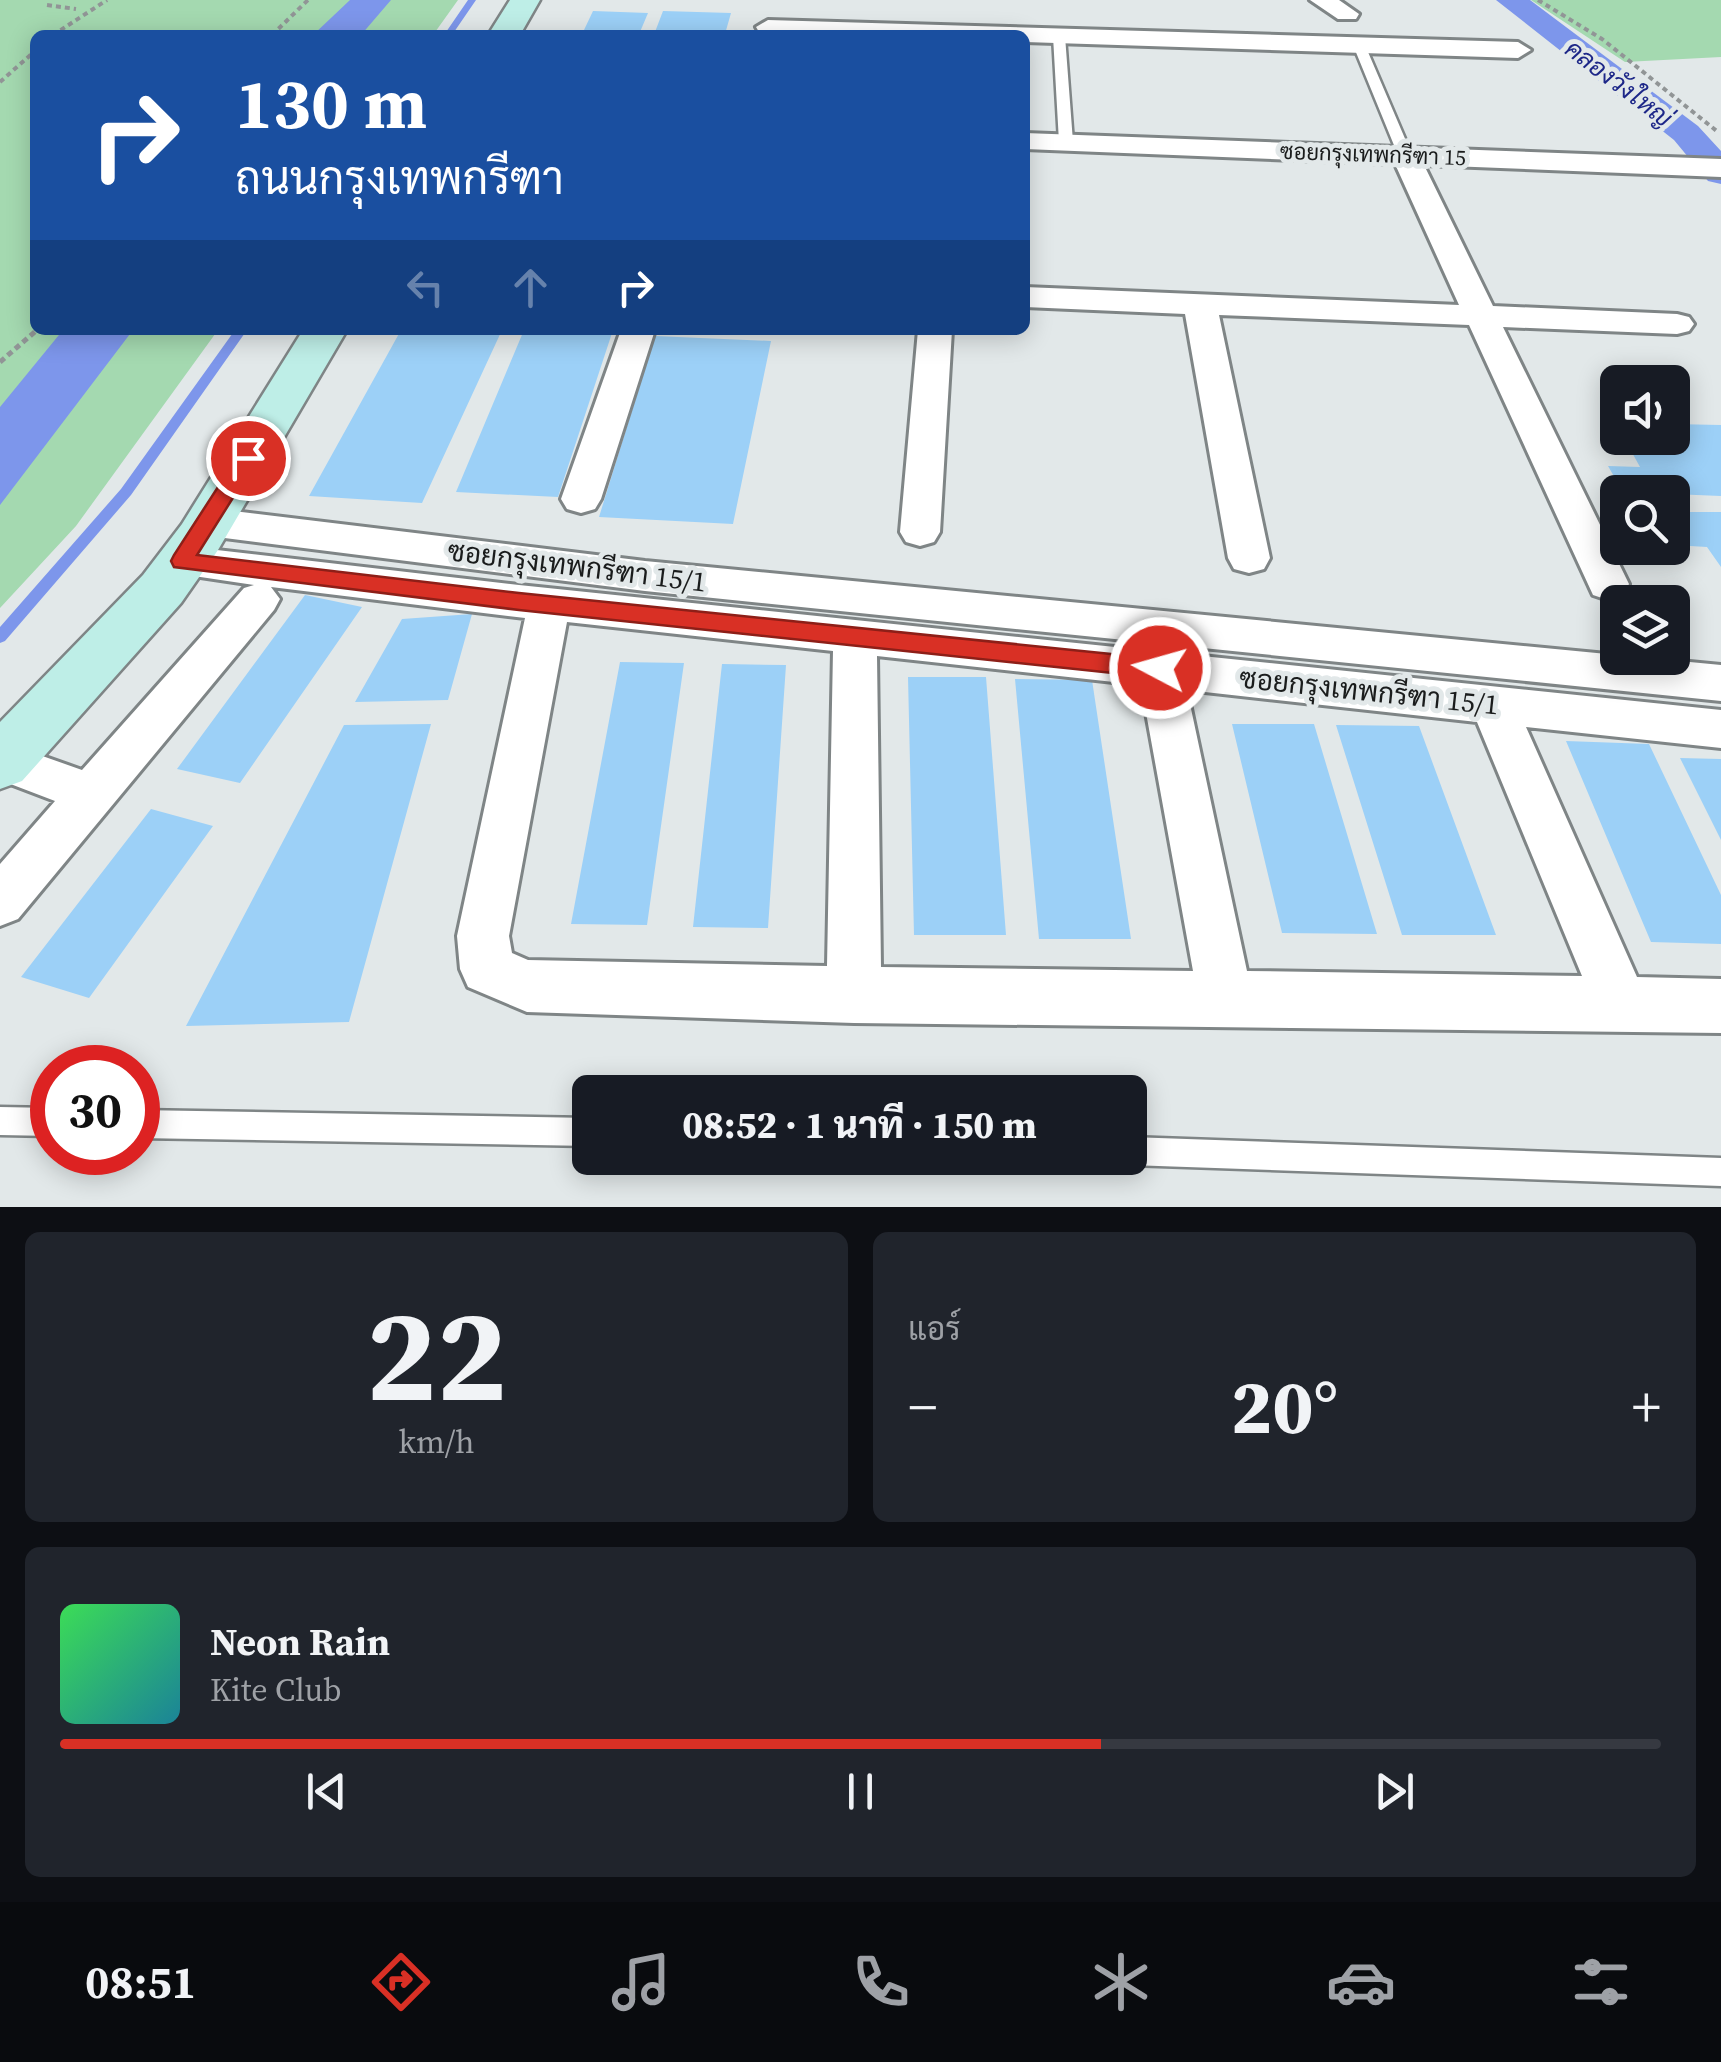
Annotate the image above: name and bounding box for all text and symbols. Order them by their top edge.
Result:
water label: คลองวังใหญ่ [1558,31,1680,135]
text: 130 m [235,55,427,151]
icon: right [70,70,200,200]
street label: ซอยกรุงเทพกรีฑา 15 [1279,136,1467,173]
text: ถนนกรุงเทพกรีฑา [235,147,564,209]
icon: left [398,260,453,315]
icon: ahead [503,260,558,315]
icon: right [608,260,663,315]
map controls [1600,365,1690,675]
button: sound [1600,365,1690,455]
pin [206,416,291,501]
icon: arrive [221,431,276,486]
button: search [1600,475,1690,565]
street label: ซอยกรุงเทพกรีฑา 15/1 [445,531,708,602]
button: layers [1600,585,1690,675]
position arrow [1108,616,1212,720]
street label: ซอยกรุงเทพกรีฑา 15/1 [1238,659,1500,724]
speed limit sign: 30 [30,1045,160,1175]
text: 08:52 · 1 นาที · 150 m [682,1099,1037,1151]
text: 22 [366,1265,507,1444]
text: แอร์ [908,1307,961,1351]
text: 20° [1231,1355,1338,1458]
text: − [908,1369,937,1444]
text: + [1632,1369,1661,1444]
text: km/h [398,1420,475,1464]
text: Neon Rain [210,1616,390,1668]
text: Kite Club [210,1668,342,1712]
icon: previous [299,1764,354,1819]
icon: pause [833,1764,888,1819]
icon: next [1367,1764,1422,1819]
icon: directions [366,1947,436,2017]
icon: music [606,1947,676,2017]
icon: phone [846,1947,916,2017]
icon: climate [1086,1947,1156,2017]
icon: car [1326,1947,1396,2017]
icon: filters [1566,1947,1636,2017]
text: 08:51 [85,1951,196,2013]

